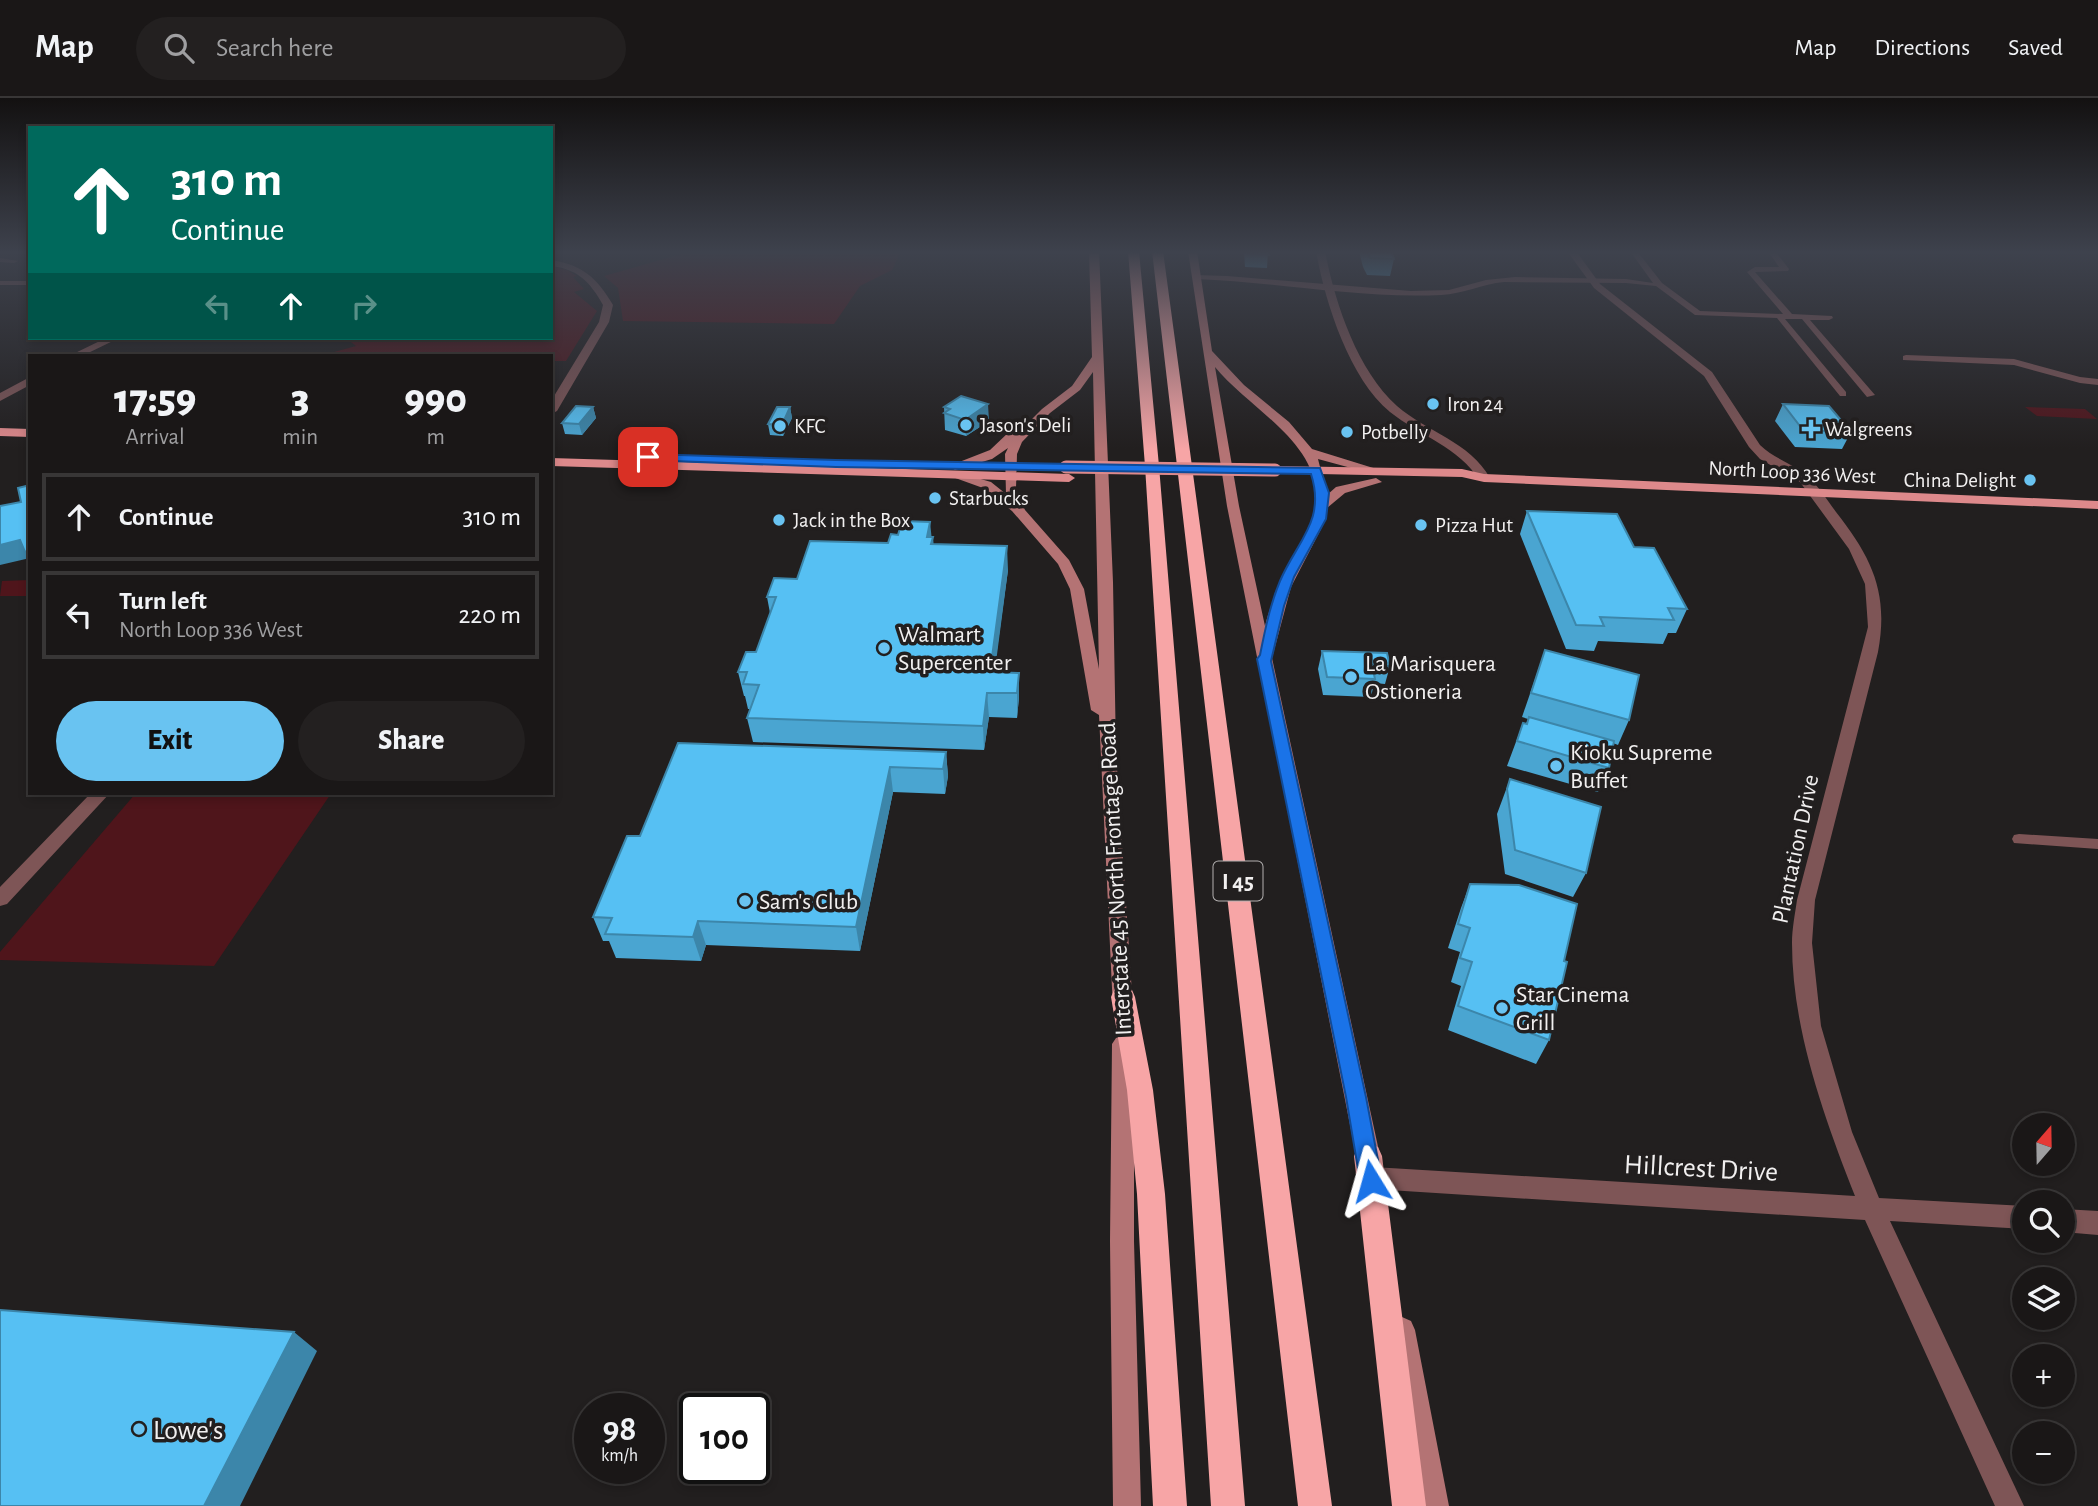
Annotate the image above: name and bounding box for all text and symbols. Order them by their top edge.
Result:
search box [136,17,626,80]
icon: search [160,29,198,67]
text: Map [35,31,94,64]
text: Search here [216,35,334,61]
text: Map [1794,36,1836,60]
text: Directions [1874,36,1970,60]
text: Saved [2008,36,2063,60]
icon: ahead [56,154,147,245]
text: 310 m [171,156,282,205]
text: Continue [171,214,284,246]
icon: left [199,287,237,325]
icon: ahead [272,287,310,325]
icon: right [345,287,383,325]
text: 17:59 [114,378,196,420]
text: 3 [291,378,310,420]
text: 990 [404,378,467,420]
place label: Iron 24 [1447,394,1503,415]
marker: Iron 24 [1425,396,1441,412]
place label: Jason's Deli [980,415,1071,436]
place label: KFC [794,416,826,437]
marker: Jason's Deli [958,417,974,433]
marker: KFC [772,418,788,434]
place label: Walgreens [1825,419,1912,440]
marker: Walgreens [1803,421,1819,437]
place label: Potbelly [1361,422,1428,443]
marker: Potbelly [1339,424,1355,440]
text: Arrival [126,426,185,449]
text: min [282,426,318,449]
text: m [426,426,445,449]
pin [618,427,678,487]
icon: arrive [629,438,667,476]
street label: North Loop 336 West [1708,458,1877,487]
place label: China Delight [1904,470,2016,491]
marker: China Delight [2022,472,2038,488]
place label: Starbucks [949,488,1029,509]
marker: Starbucks [927,490,943,506]
icon: ahead [60,498,98,536]
text: Continue [119,504,214,530]
text: 310 m [463,504,521,530]
place label: Jack in the Box [793,510,910,531]
marker: Jack in the Box [771,512,787,528]
place label: Pizza Hut [1435,515,1513,536]
marker: Pizza Hut [1413,517,1429,533]
text: Turn left [119,588,207,614]
icon: left [60,596,98,634]
text: 220 m [459,602,521,628]
text: North Loop 336 West [119,619,303,642]
place label: Walmart Supercenter [898,623,1012,675]
marker: Walmart Supercenter [876,640,892,656]
place label: La Marisquera Ostioneria [1365,652,1496,704]
marker: La Marisquera Ostioneria [1343,669,1359,685]
button: Exit [56,701,284,781]
button: Share [298,701,525,781]
street label: Interstate 45 North Frontage Road [1096,722,1136,1036]
place label: Kioku Supreme Buffet [1570,741,1712,793]
marker: Kioku Supreme Buffet [1548,758,1564,774]
street label: Plantation Drive [1768,773,1823,926]
road number: I 45 [1214,862,1262,901]
place label: Sam's Club [759,890,858,914]
marker: Sam's Club [737,893,753,909]
place label: Star Cinema Grill [1516,983,1630,1035]
marker: Star Cinema Grill [1494,1000,1510,1016]
north arrow [2012,1113,2076,1176]
map controls [2012,1113,2075,1484]
position arrow [1334,1144,1408,1218]
street label: Hillcrest Drive [1623,1151,1779,1187]
button: search [2012,1190,2075,1253]
button: layers [2012,1267,2075,1330]
button: + [2012,1344,2075,1407]
speed limit sign: 100 [679,1393,770,1484]
text: 98 [602,1412,637,1447]
place label: Lowe's [153,1417,223,1445]
marker: Lowe's [131,1421,147,1437]
button: − [2012,1421,2075,1484]
text: km/h [601,1447,638,1465]

